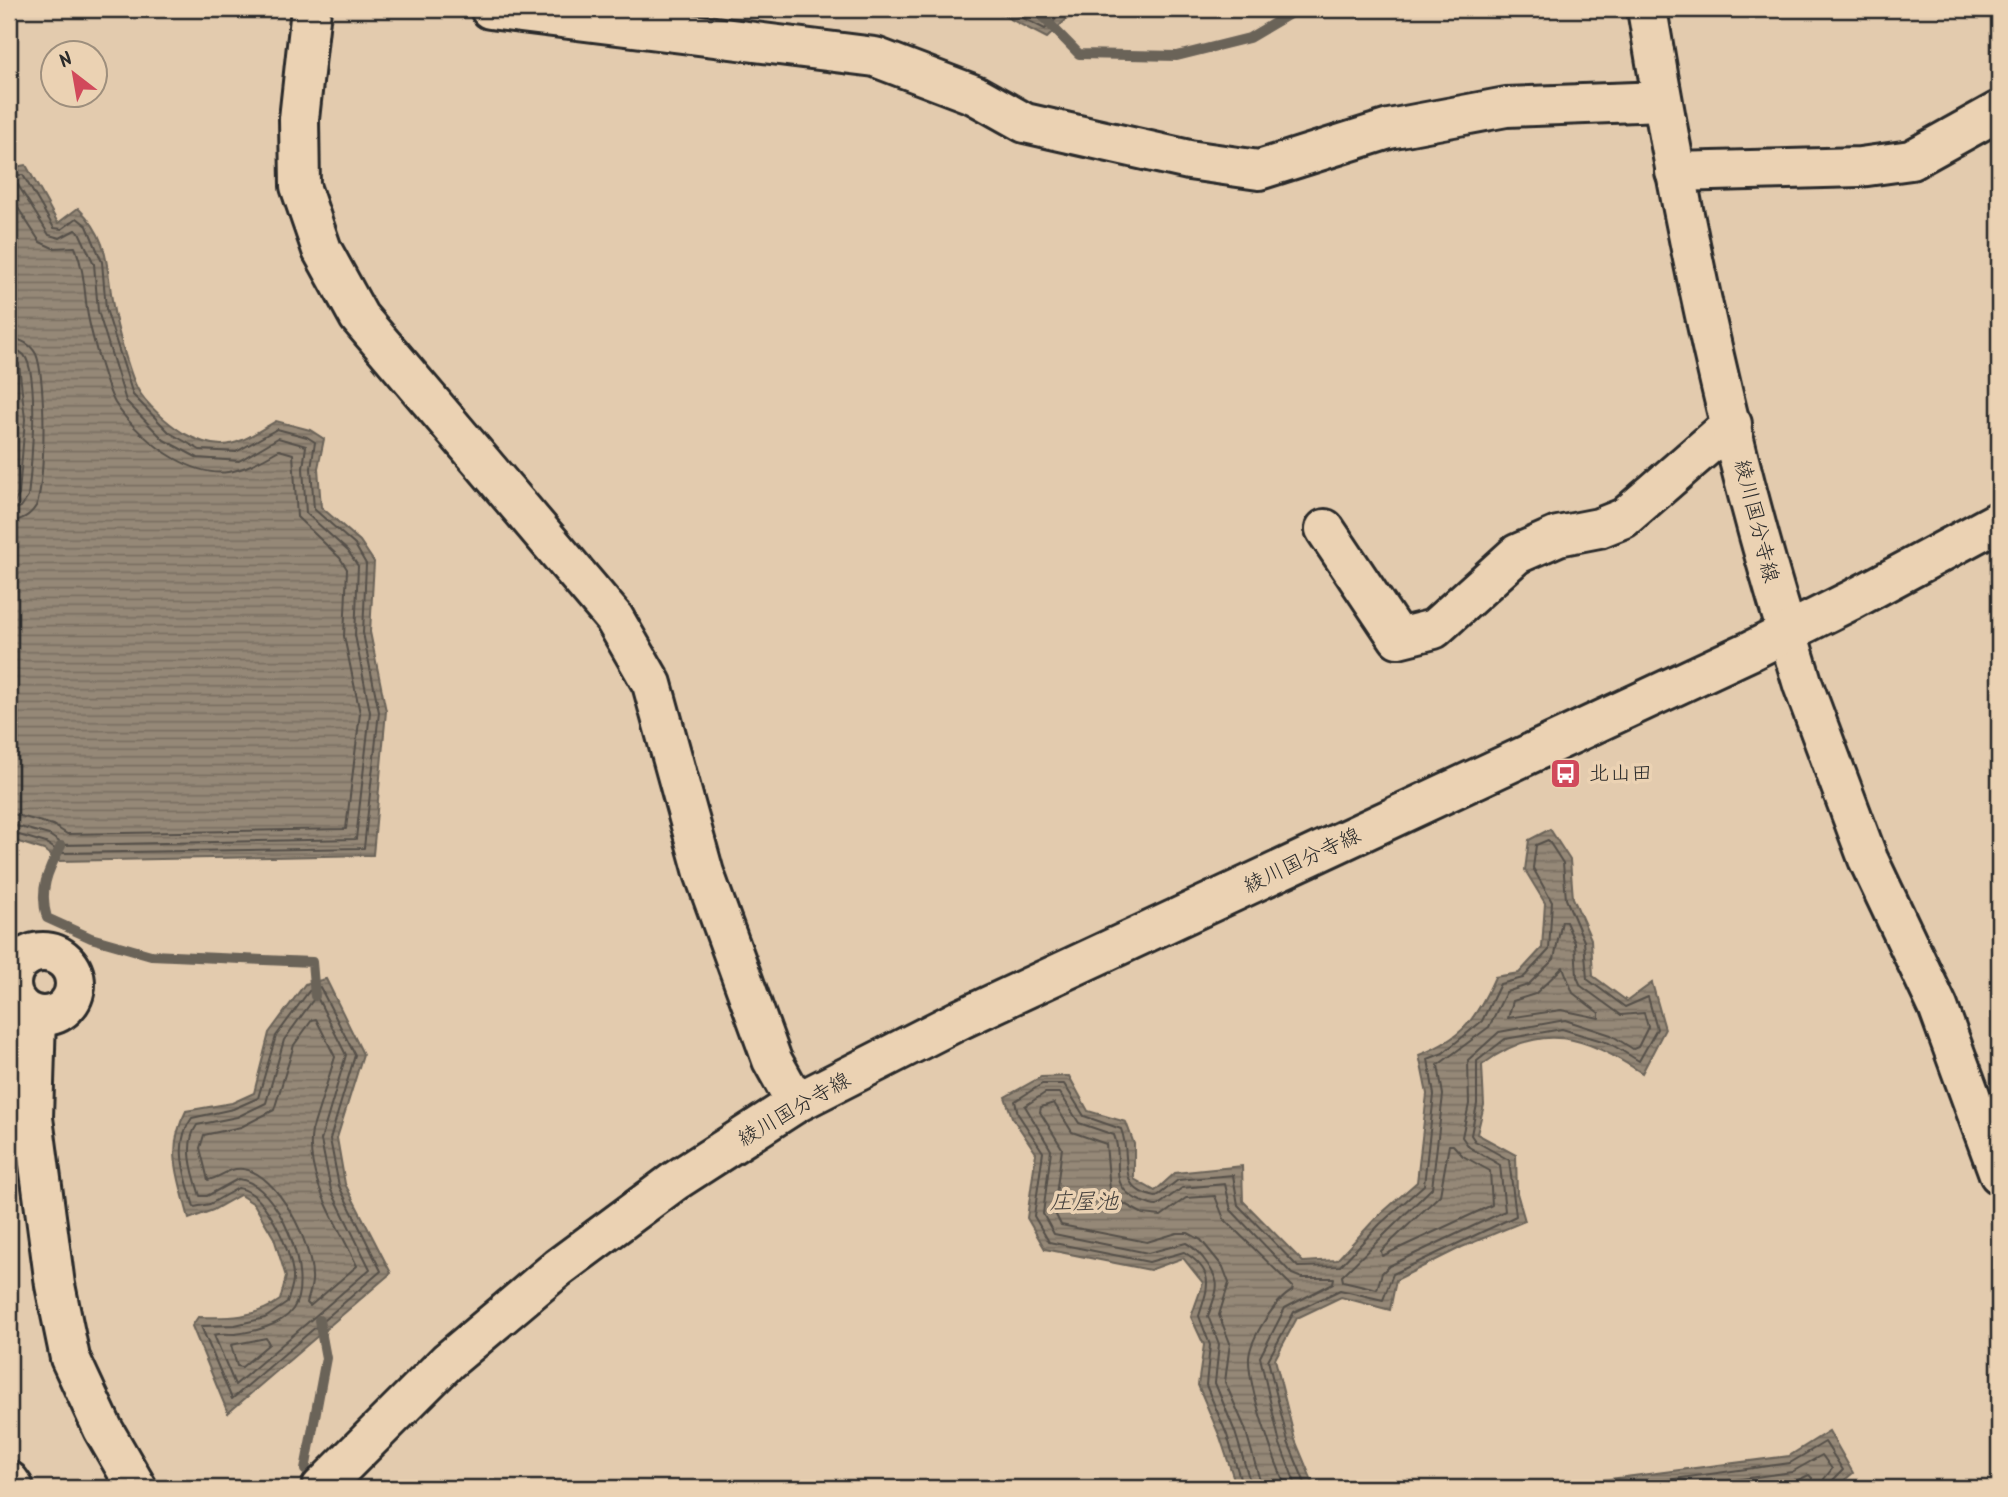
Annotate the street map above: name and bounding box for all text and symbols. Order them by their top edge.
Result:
north arrow [38,38,108,108]
text: N [53,45,79,77]
street label: 綾川国分寺線 [1724,456,1787,586]
bus stop icon: 北山田 [1549,756,1583,790]
place label: 北山田 [1589,758,1652,791]
street label: 綾川国分寺線 [1239,820,1367,903]
street label: 綾川国分寺線 [732,1065,858,1156]
water label: 庄屋池 [1050,1185,1120,1221]

